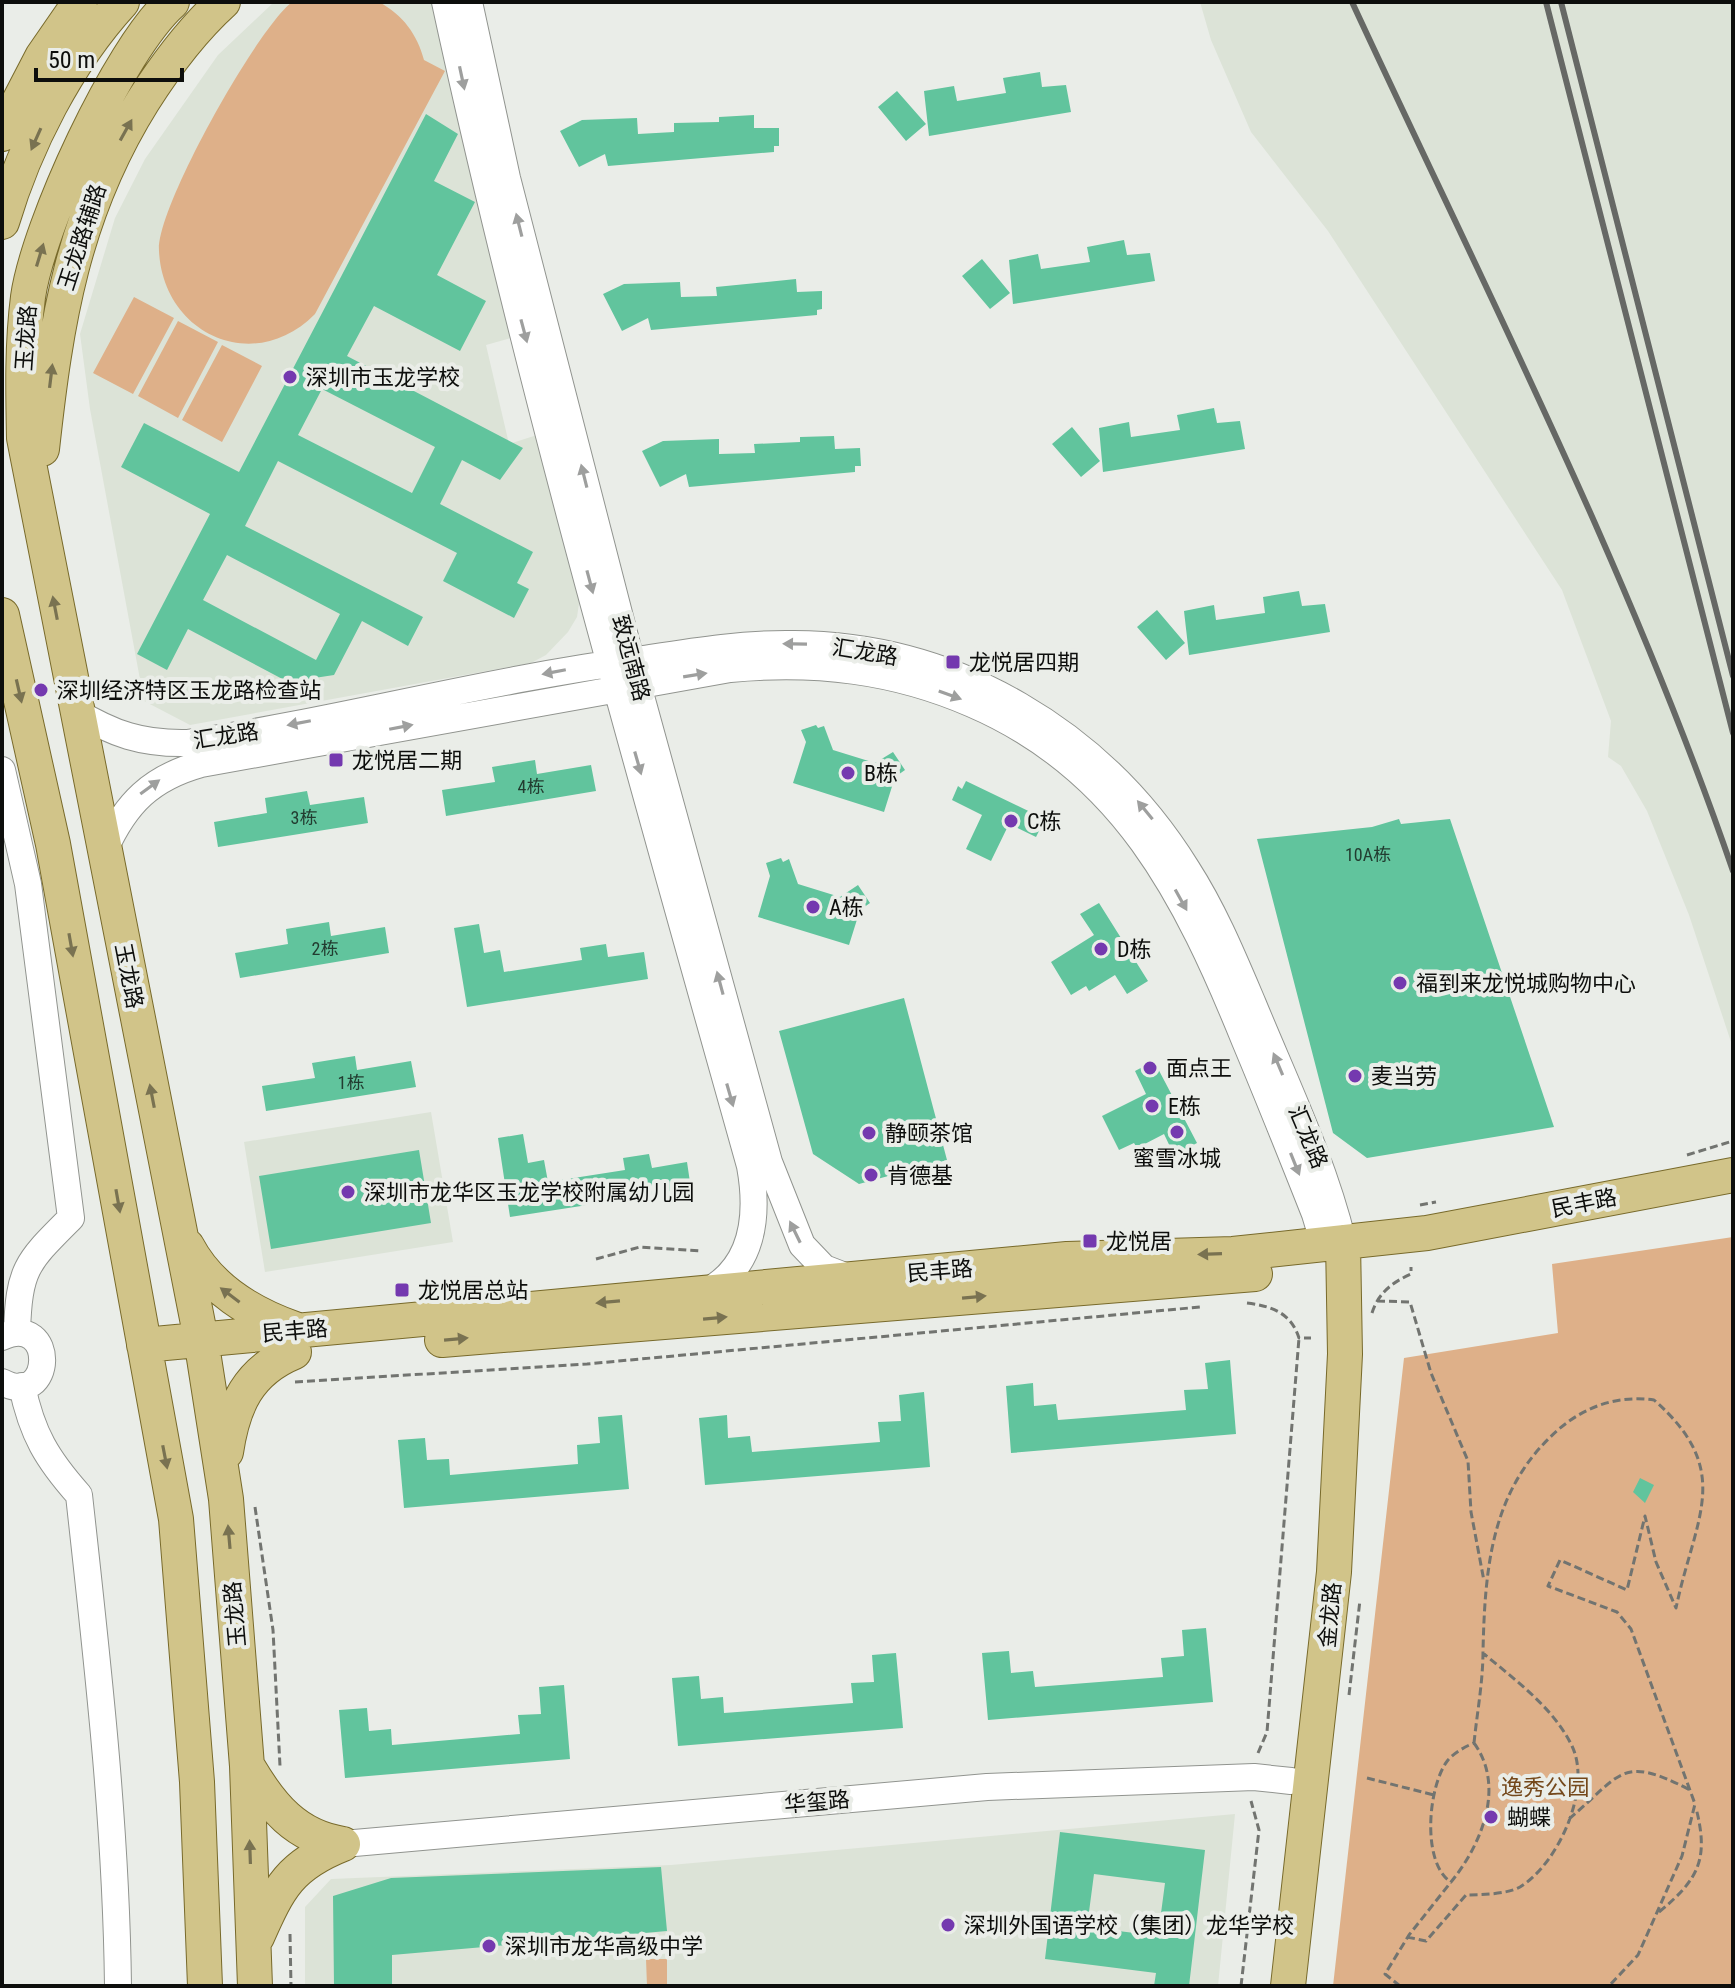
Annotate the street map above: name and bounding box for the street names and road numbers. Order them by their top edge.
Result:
street label: 玉龙路辅路 [53,181,111,293]
street label: 玉龙路 [11,304,41,372]
street label: 致远南路 [608,612,654,704]
street label: 汇龙路 [830,634,900,670]
street label: 汇龙路 [191,718,261,754]
street label: 玉龙路 [110,941,148,1011]
street label: 汇龙路 [1284,1102,1332,1172]
street label: 民丰路 [1549,1184,1619,1222]
street label: 民丰路 [906,1256,974,1286]
street label: 民丰路 [261,1316,329,1346]
street label: 玉龙路 [220,1580,250,1648]
street label: 金龙路 [1315,1581,1345,1649]
street label: 华玺路 [783,1787,851,1817]

